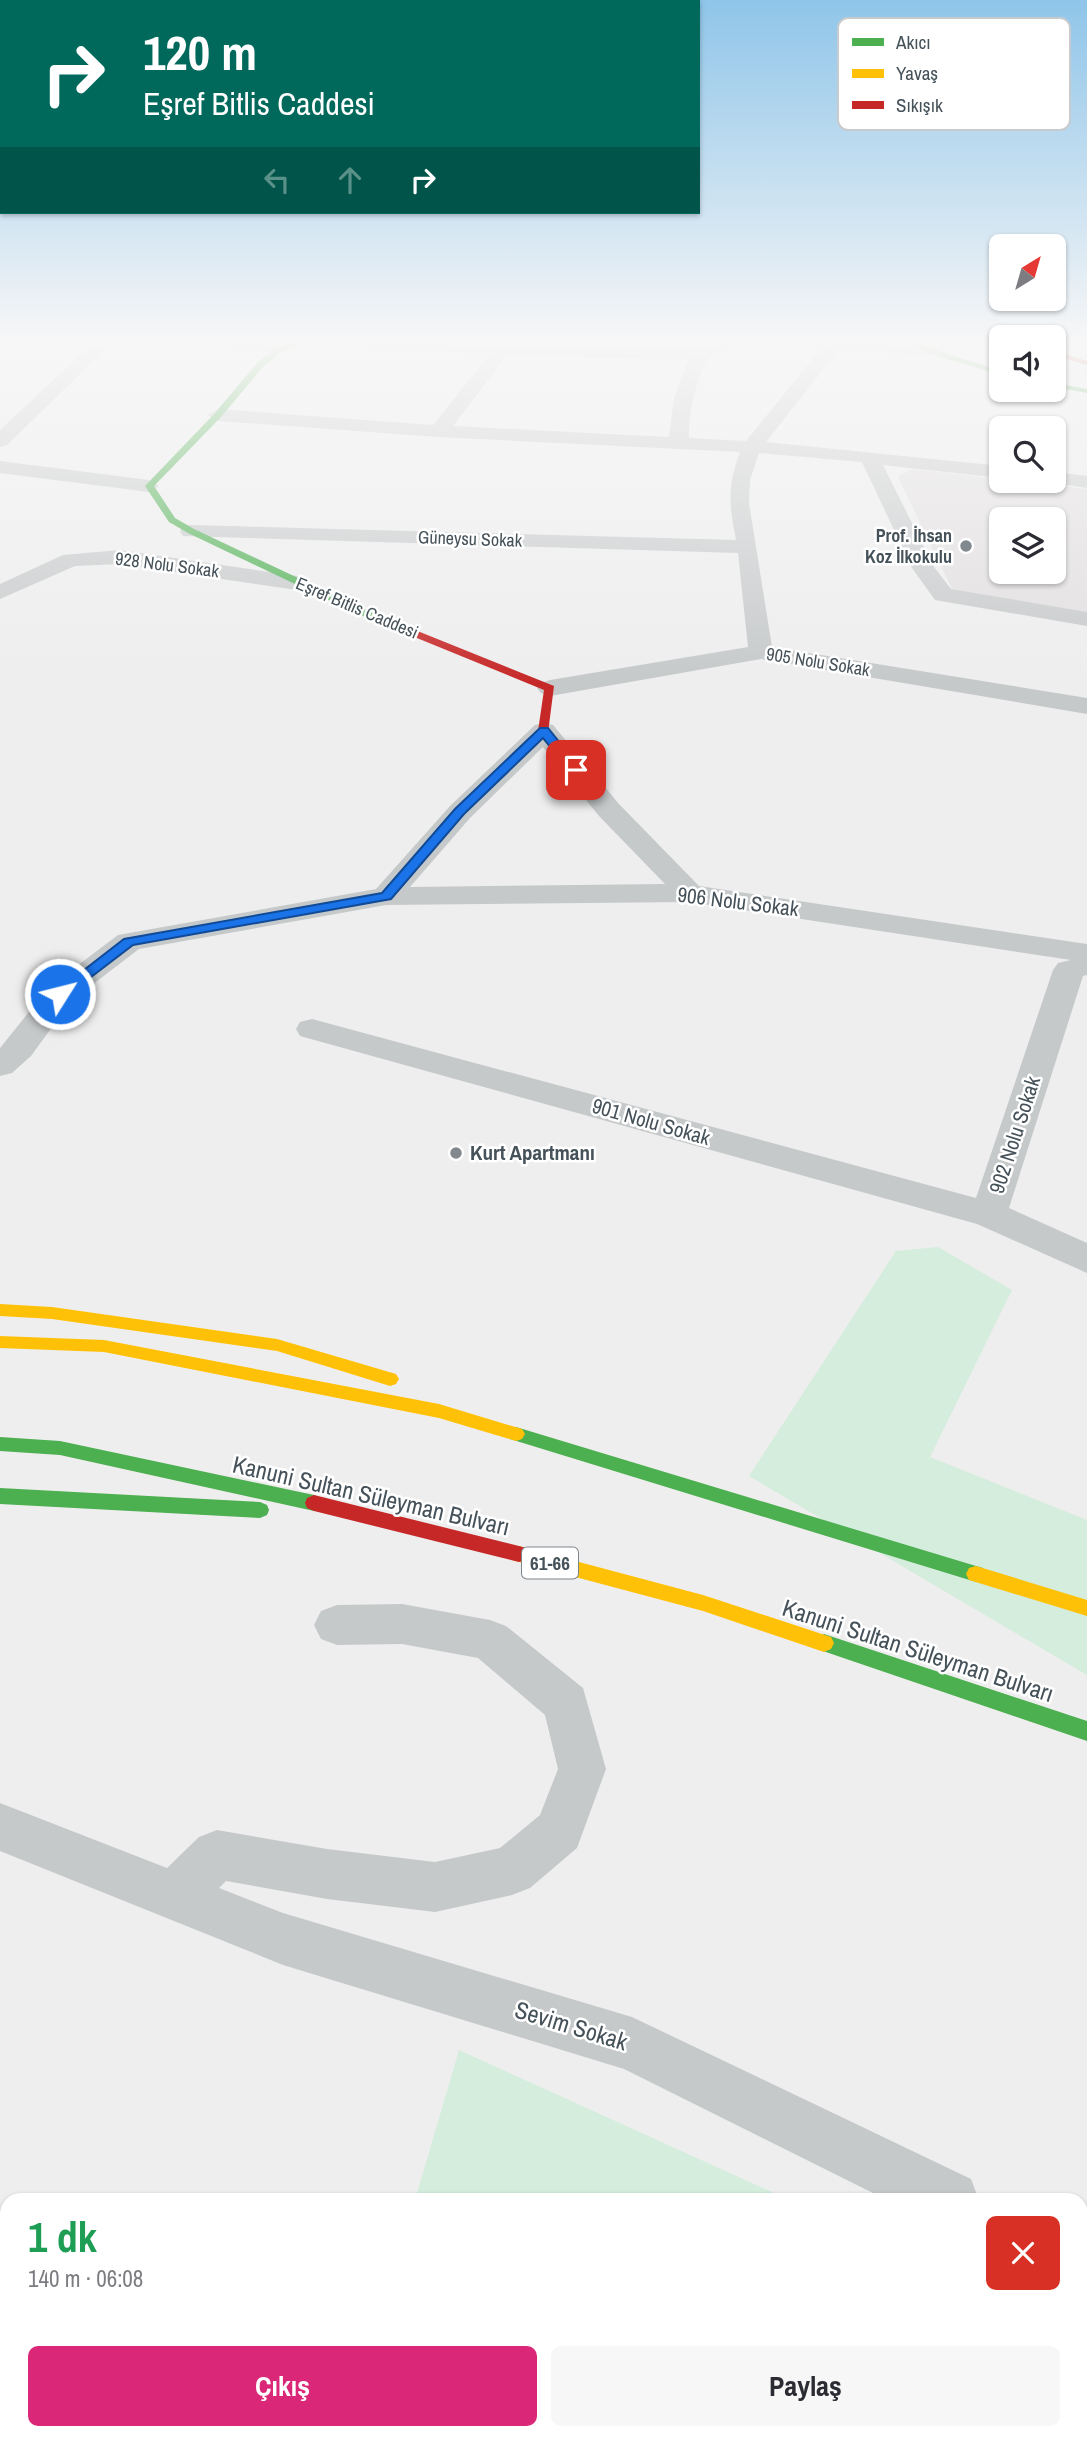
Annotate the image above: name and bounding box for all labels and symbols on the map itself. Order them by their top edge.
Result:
legend [838,18,1070,130]
text: Akıcı [895,29,931,55]
text: Yavaş [896,60,938,86]
text: Sıkışık [896,92,943,118]
north arrow [989,234,1066,312]
place label: Prof. İhsan Koz İlkokulu [865,523,952,569]
street label: Güneysu Sokak [418,524,523,553]
marker: Prof. İhsan Koz İlkokulu [958,538,974,554]
street label: 928 Nolu Sokak [114,546,221,583]
street label: Eşref Bitlis Caddesi [292,571,422,645]
street label: 905 Nolu Sokak [765,641,872,682]
pin [546,740,606,800]
street label: 906 Nolu Sokak [676,880,801,923]
position arrow [23,957,97,1031]
street label: 902 Nolu Sokak [982,1072,1047,1197]
street label: 901 Nolu Sokak [589,1091,714,1152]
place label: Kurt Apartmanı [470,1138,595,1167]
marker: Kurt Apartmanı [448,1145,464,1161]
street label: Kanuni Sultan Süleyman Bulvarı [230,1448,513,1542]
road number: 61-66 [522,1548,578,1578]
street label: Kanuni Sultan Süleyman Bulvarı [779,1591,1058,1709]
street label: Sevim Sokak [511,1993,632,2057]

